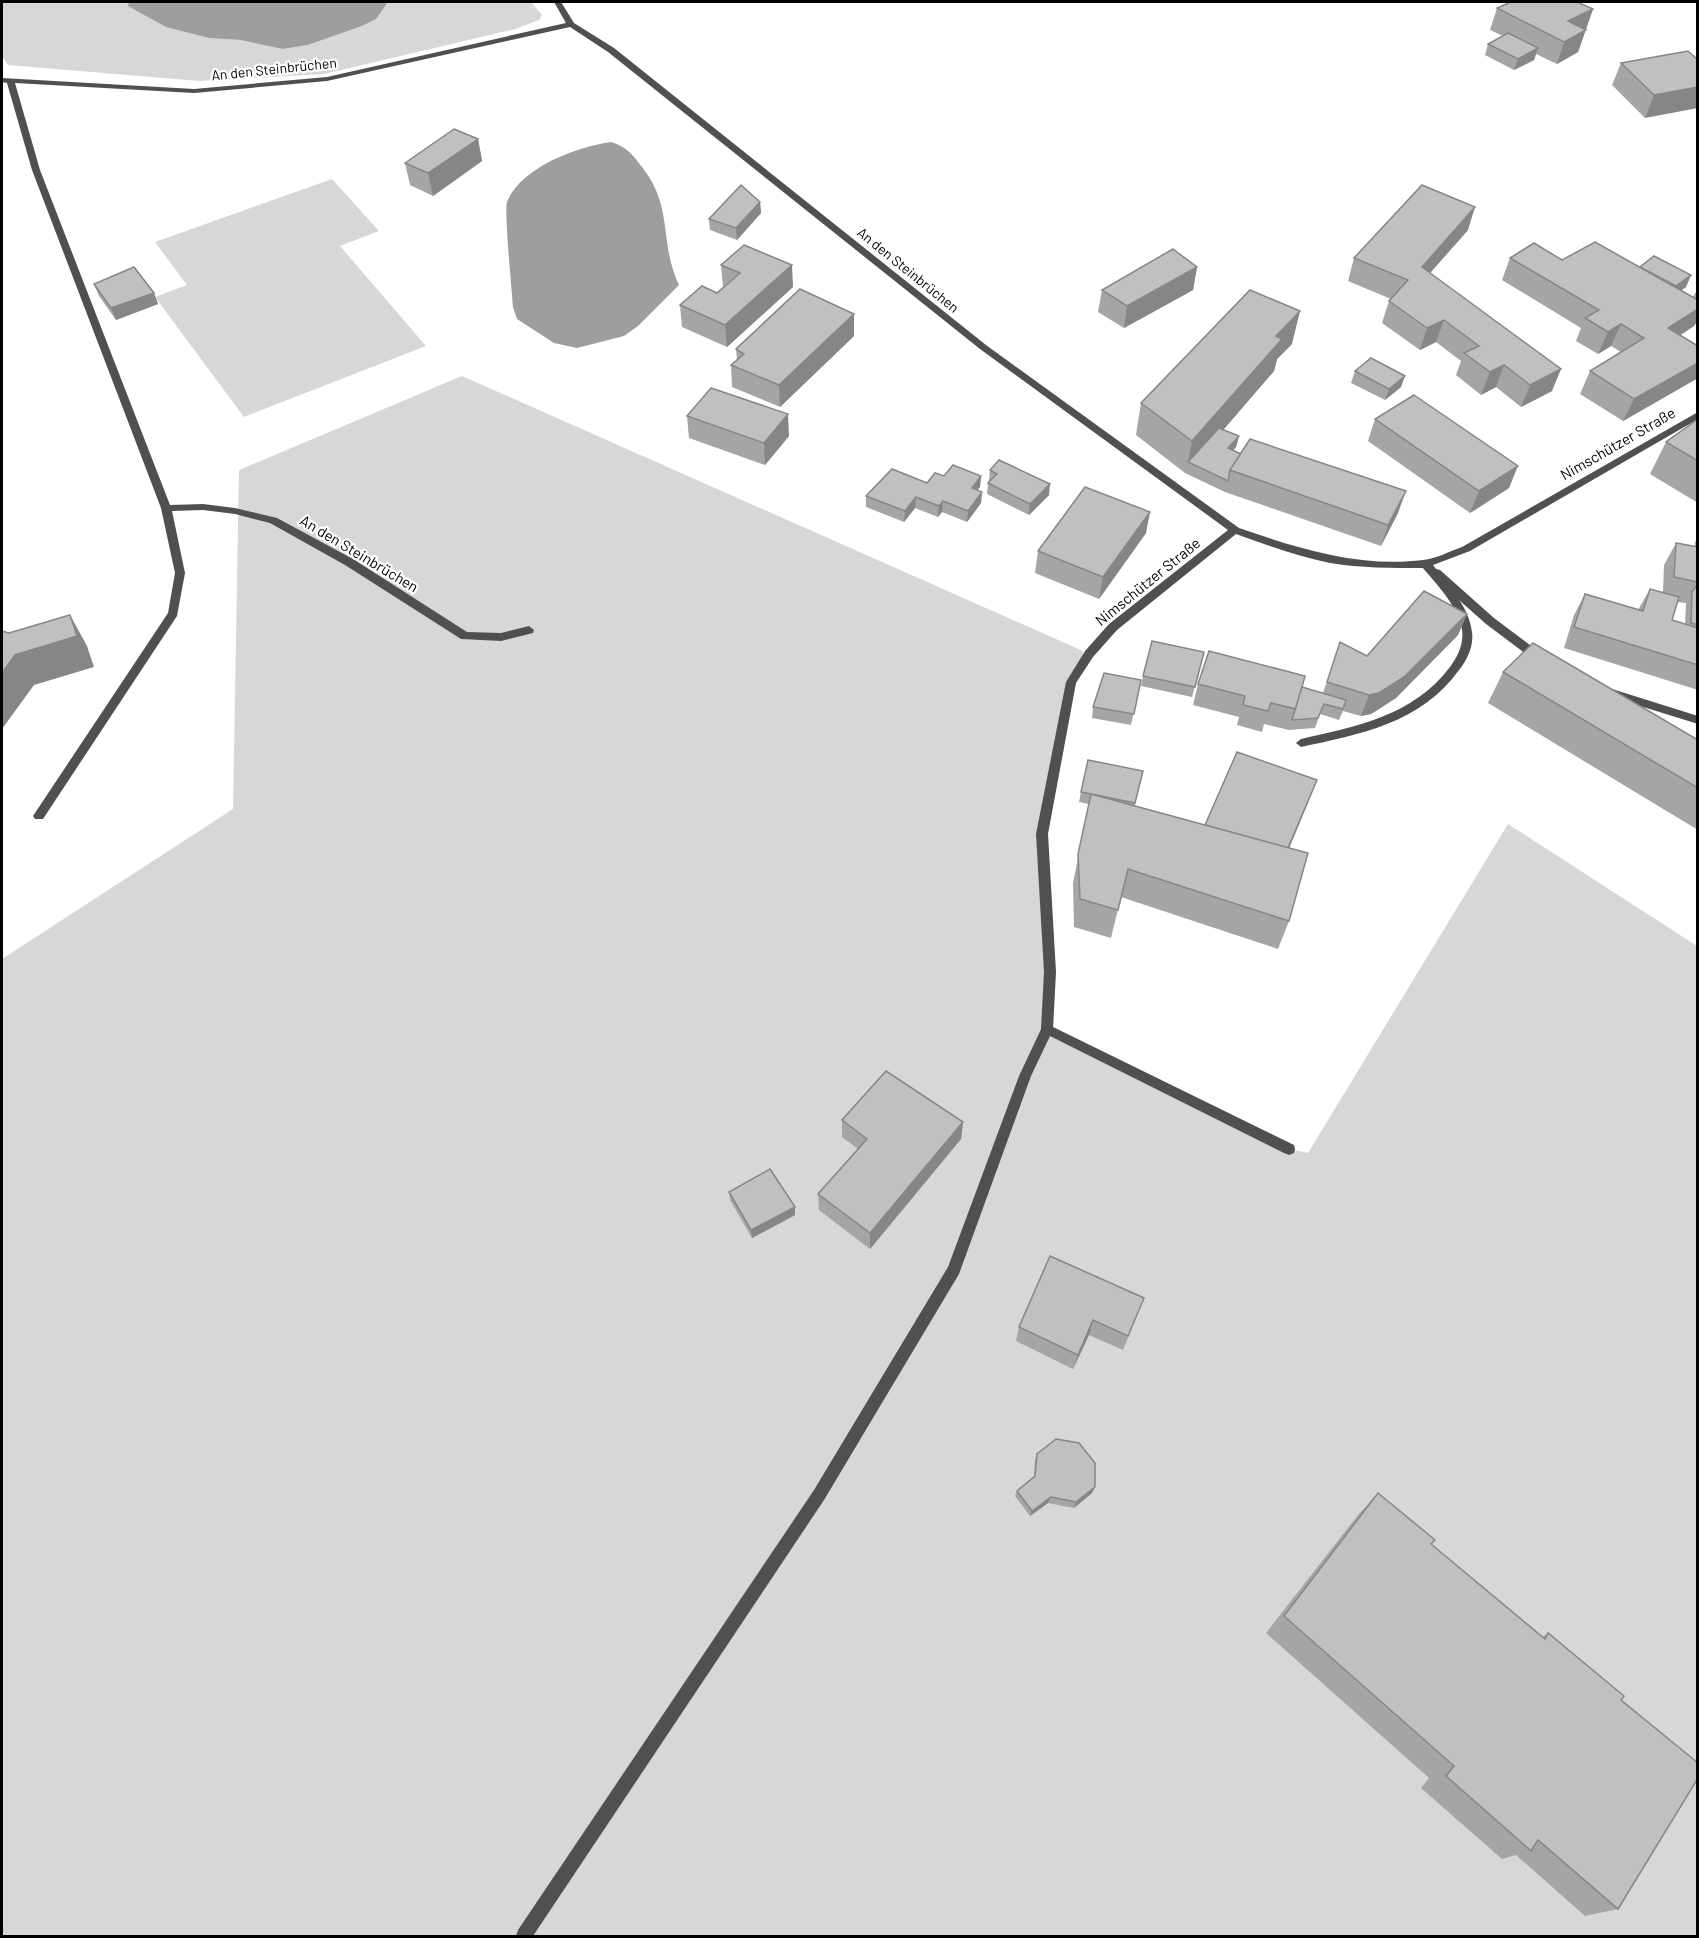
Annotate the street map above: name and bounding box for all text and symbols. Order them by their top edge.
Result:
street label: An den Steinbrüchen [210,53,337,84]
street label: An den Steinbrüchen [854,223,963,316]
street label: Nimschützer Straße [1557,403,1678,483]
street label: An den Steinbrüchen [297,511,422,596]
street label: Nimschützer Straße [1091,533,1203,629]

